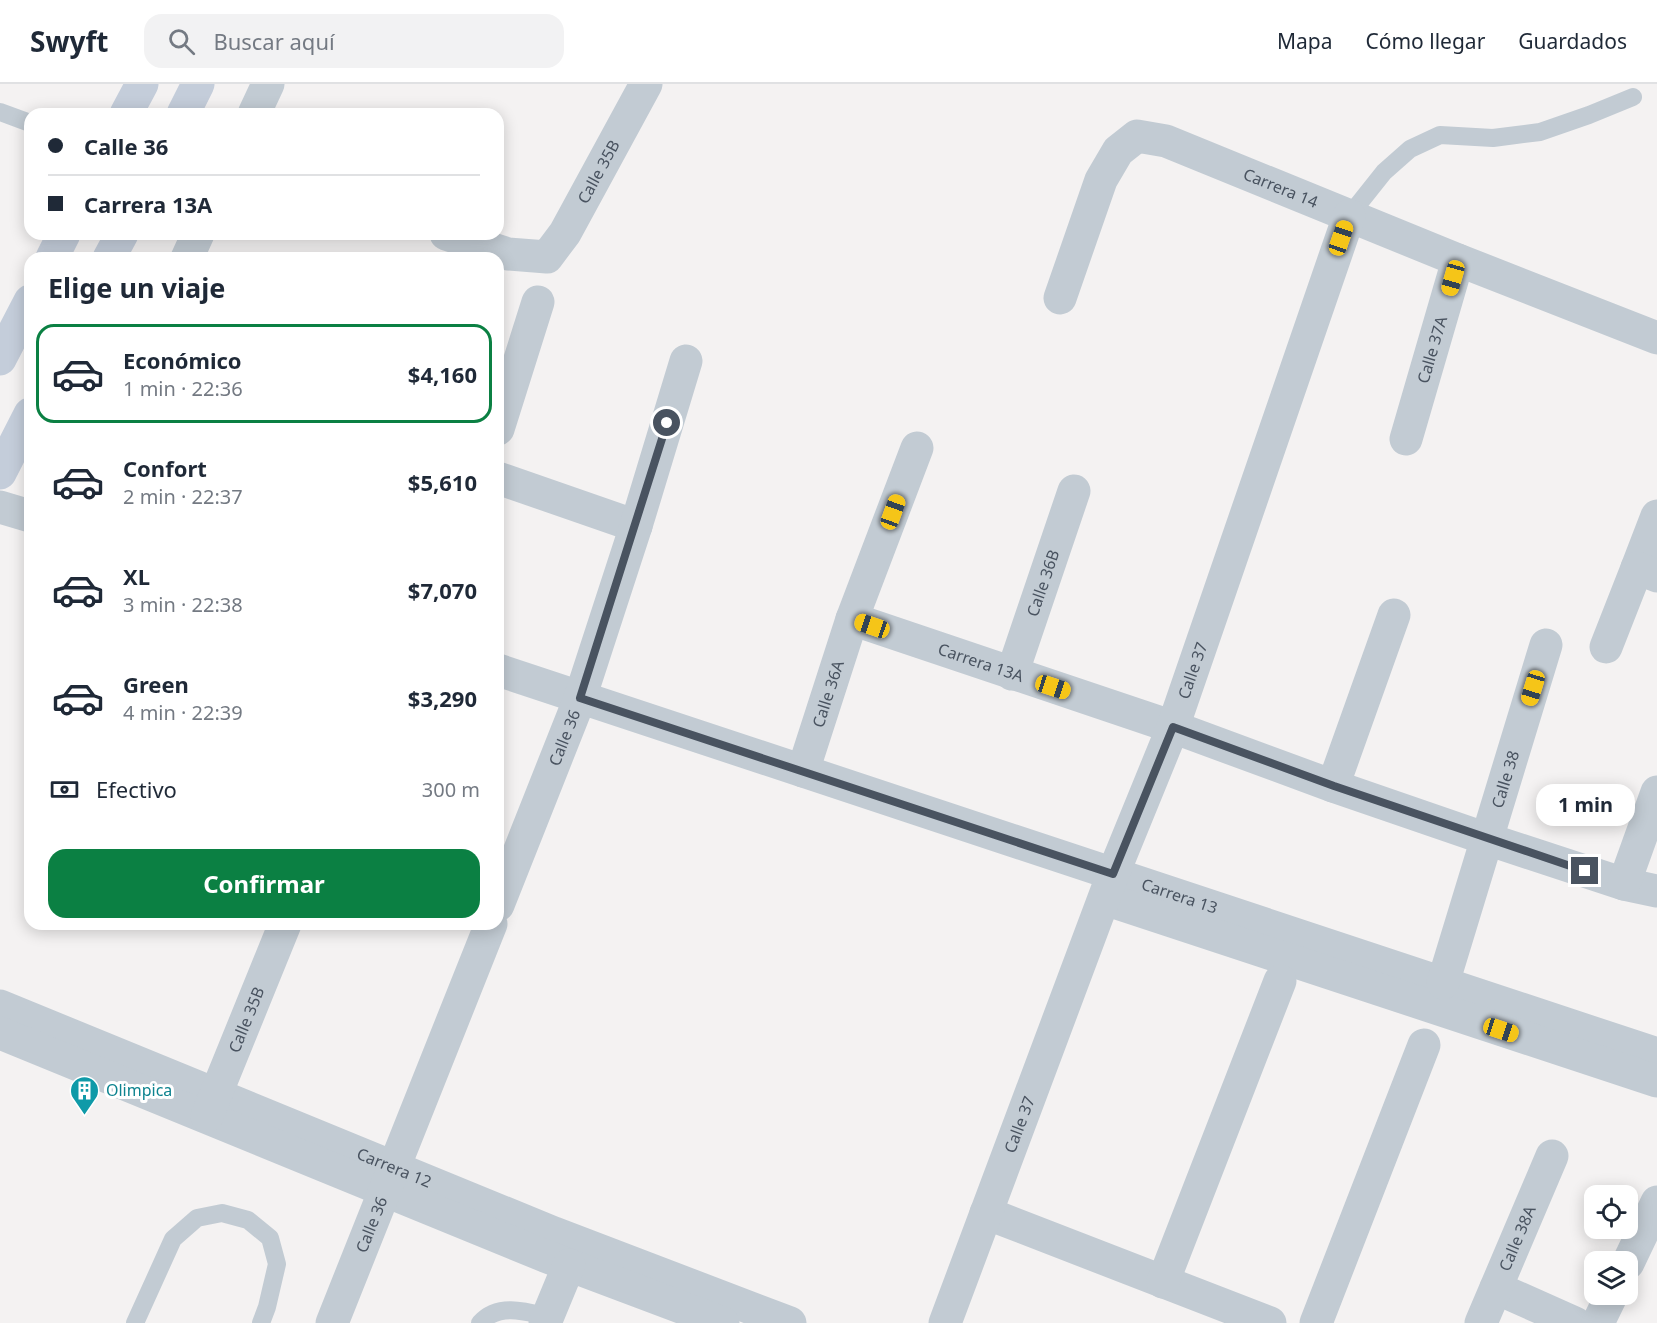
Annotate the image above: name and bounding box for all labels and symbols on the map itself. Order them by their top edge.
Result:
street label: Calle 35B [572,136,625,207]
street label: Carrera 14 [1240,163,1321,213]
car [1327,218,1355,258]
car [1439,258,1467,298]
street label: Calle 37A [1412,313,1452,386]
route start [653,409,680,436]
car [878,492,908,532]
street label: Calle 36B [1021,547,1064,619]
car [852,612,892,640]
street label: Carrera 13A [935,638,1027,687]
street label: Calle 37 [1172,639,1212,702]
street label: Calle 36A [807,657,849,730]
car [1519,668,1547,708]
car [1033,673,1073,701]
street label: Calle 36 [543,706,585,769]
street label: Calle 38 [1486,748,1524,811]
callout: 1 min [1536,784,1634,826]
route end [1571,857,1598,884]
street label: Carrera 13 [1139,873,1220,919]
street label: Calle 35B [223,983,269,1056]
car [1481,1016,1521,1044]
building icon: Olimpica [69,1074,101,1116]
place label: Olimpica [106,1079,172,1101]
street label: Calle 37 [999,1093,1040,1156]
street label: Carrera 12 [354,1142,435,1193]
street label: Calle 36 [350,1193,392,1256]
street label: Calle 38A [1493,1202,1541,1274]

